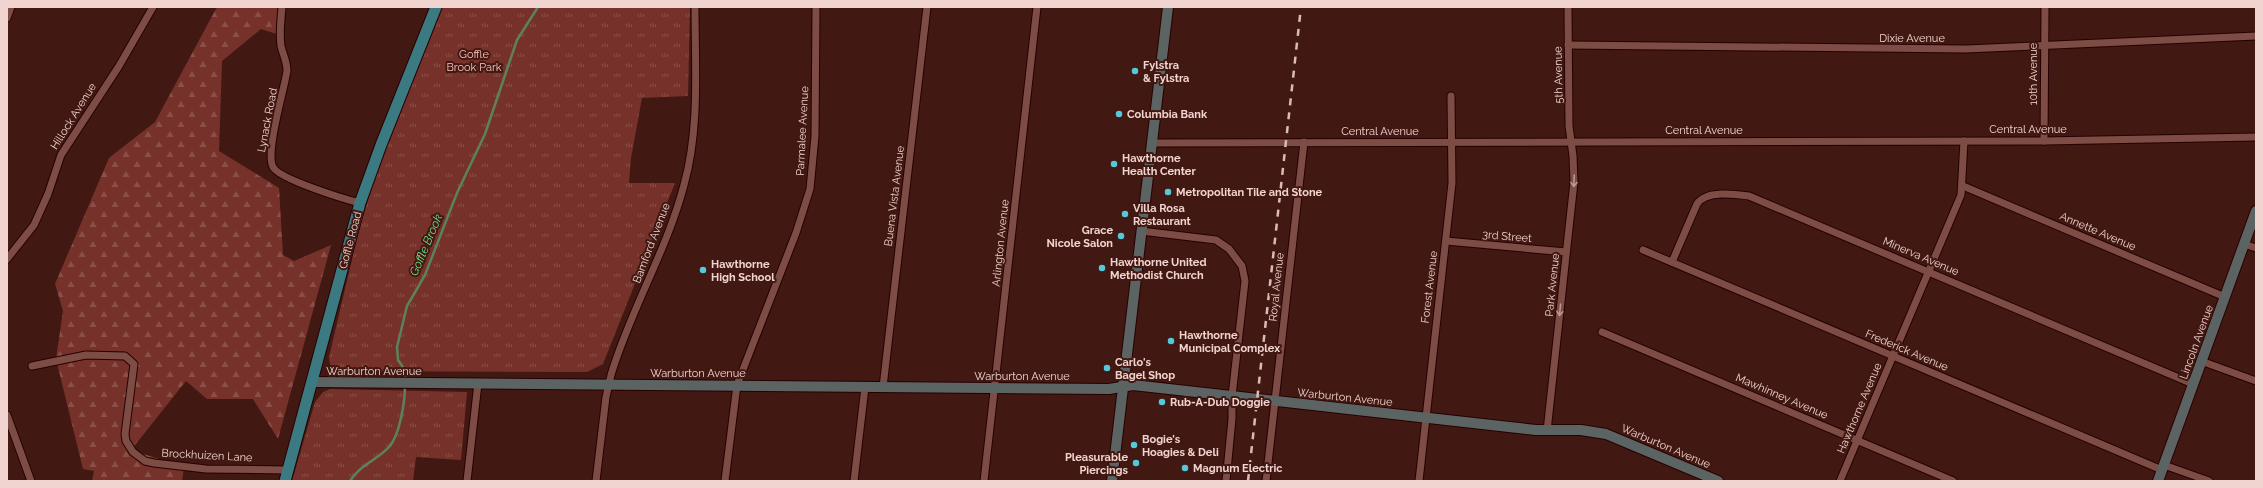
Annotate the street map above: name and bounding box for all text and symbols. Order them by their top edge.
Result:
street label: Dixie Avenue [1879,32,1945,45]
street label: 10th Avenue [2027,42,2040,105]
street label: 5th Avenue [1551,46,1565,104]
park label: Goffle Brook Park [446,48,502,74]
place label: Fylstra & Fylstra [1143,59,1189,85]
marker: Fylstra & Fylstra [1130,66,1140,76]
street label: Hillock Avenue [48,80,99,152]
street label: Parmalee Avenue [794,85,811,176]
street label: Lynack Road [255,87,280,153]
place label: Columbia Bank [1127,108,1208,121]
marker: Columbia Bank [1114,109,1124,119]
street label: Central Avenue [1989,123,2067,136]
street label: Central Avenue [1665,124,1743,137]
street label: Central Avenue [1341,125,1419,138]
street label: Buena Vista Avenue [882,145,907,247]
place label: Hawthorne Health Center [1122,152,1196,178]
marker: Hawthorne Health Center [1109,159,1119,169]
one-way arrow [1570,174,1577,187]
place label: Metropolitan Tile and Stone [1176,186,1323,199]
marker: Metropolitan Tile and Stone [1163,187,1173,197]
street label: Arlington Avenue [989,198,1012,287]
street label: Bamford Avenue [630,201,673,285]
place label: Villa Rosa Restaurant [1133,202,1192,228]
marker: Villa Rosa Restaurant [1120,209,1130,219]
street label: Goffle Road [337,210,364,270]
street label: Annette Avenue [2058,210,2138,254]
water label: Goffle Brook [407,212,445,278]
place label: Grace Nicole Salon [1046,224,1113,250]
street label: 3rd Street [1482,228,1533,245]
marker: Grace Nicole Salon [1116,231,1126,241]
street label: Minerva Avenue [1881,235,1961,279]
street label: Forest Avenue [1419,250,1440,324]
street label: Royal Avenue [1266,252,1287,322]
street label: Park Avenue [1543,252,1562,317]
place label: Hawthorne United Methodist Church [1110,256,1207,282]
place label: Hawthorne High School [711,258,775,284]
marker: Hawthorne United Methodist Church [1097,263,1107,273]
marker: Hawthorne High School [698,265,708,275]
one-way arrow [1556,303,1564,316]
street label: Lincoln Avenue [2177,303,2216,381]
street label: Frederick Avenue [1863,327,1951,374]
place label: Hawthorne Municipal Complex [1179,329,1280,355]
marker: Hawthorne Municipal Complex [1166,336,1176,346]
place label: Carlo's Bagel Shop [1115,356,1175,382]
street label: Hawthorne Avenue [1834,360,1885,456]
marker: Carlo's Bagel Shop [1102,363,1112,373]
street label: Warburton Avenue [326,365,422,378]
street label: Warburton Avenue [650,367,746,380]
street label: Warburton Avenue [974,370,1070,383]
street label: Mawhinney Avenue [1734,371,1830,422]
street label: Warburton Avenue [1297,386,1394,409]
place label: Rub-A-Dub Doggie [1170,396,1270,409]
marker: Rub-A-Dub Doggie [1157,397,1167,407]
street label: Warburton Avenue [1619,422,1713,471]
place label: Bogie's Hoagies & Deli [1142,433,1219,459]
marker: Bogie's Hoagies & Deli [1129,440,1139,450]
street label: Brockhuizen Lane [161,447,253,464]
place label: Pleasurable Piercings [1065,451,1129,477]
marker: Pleasurable Piercings [1131,458,1141,468]
place label: Magnum Electric [1193,462,1282,475]
marker: Magnum Electric [1180,463,1190,473]

